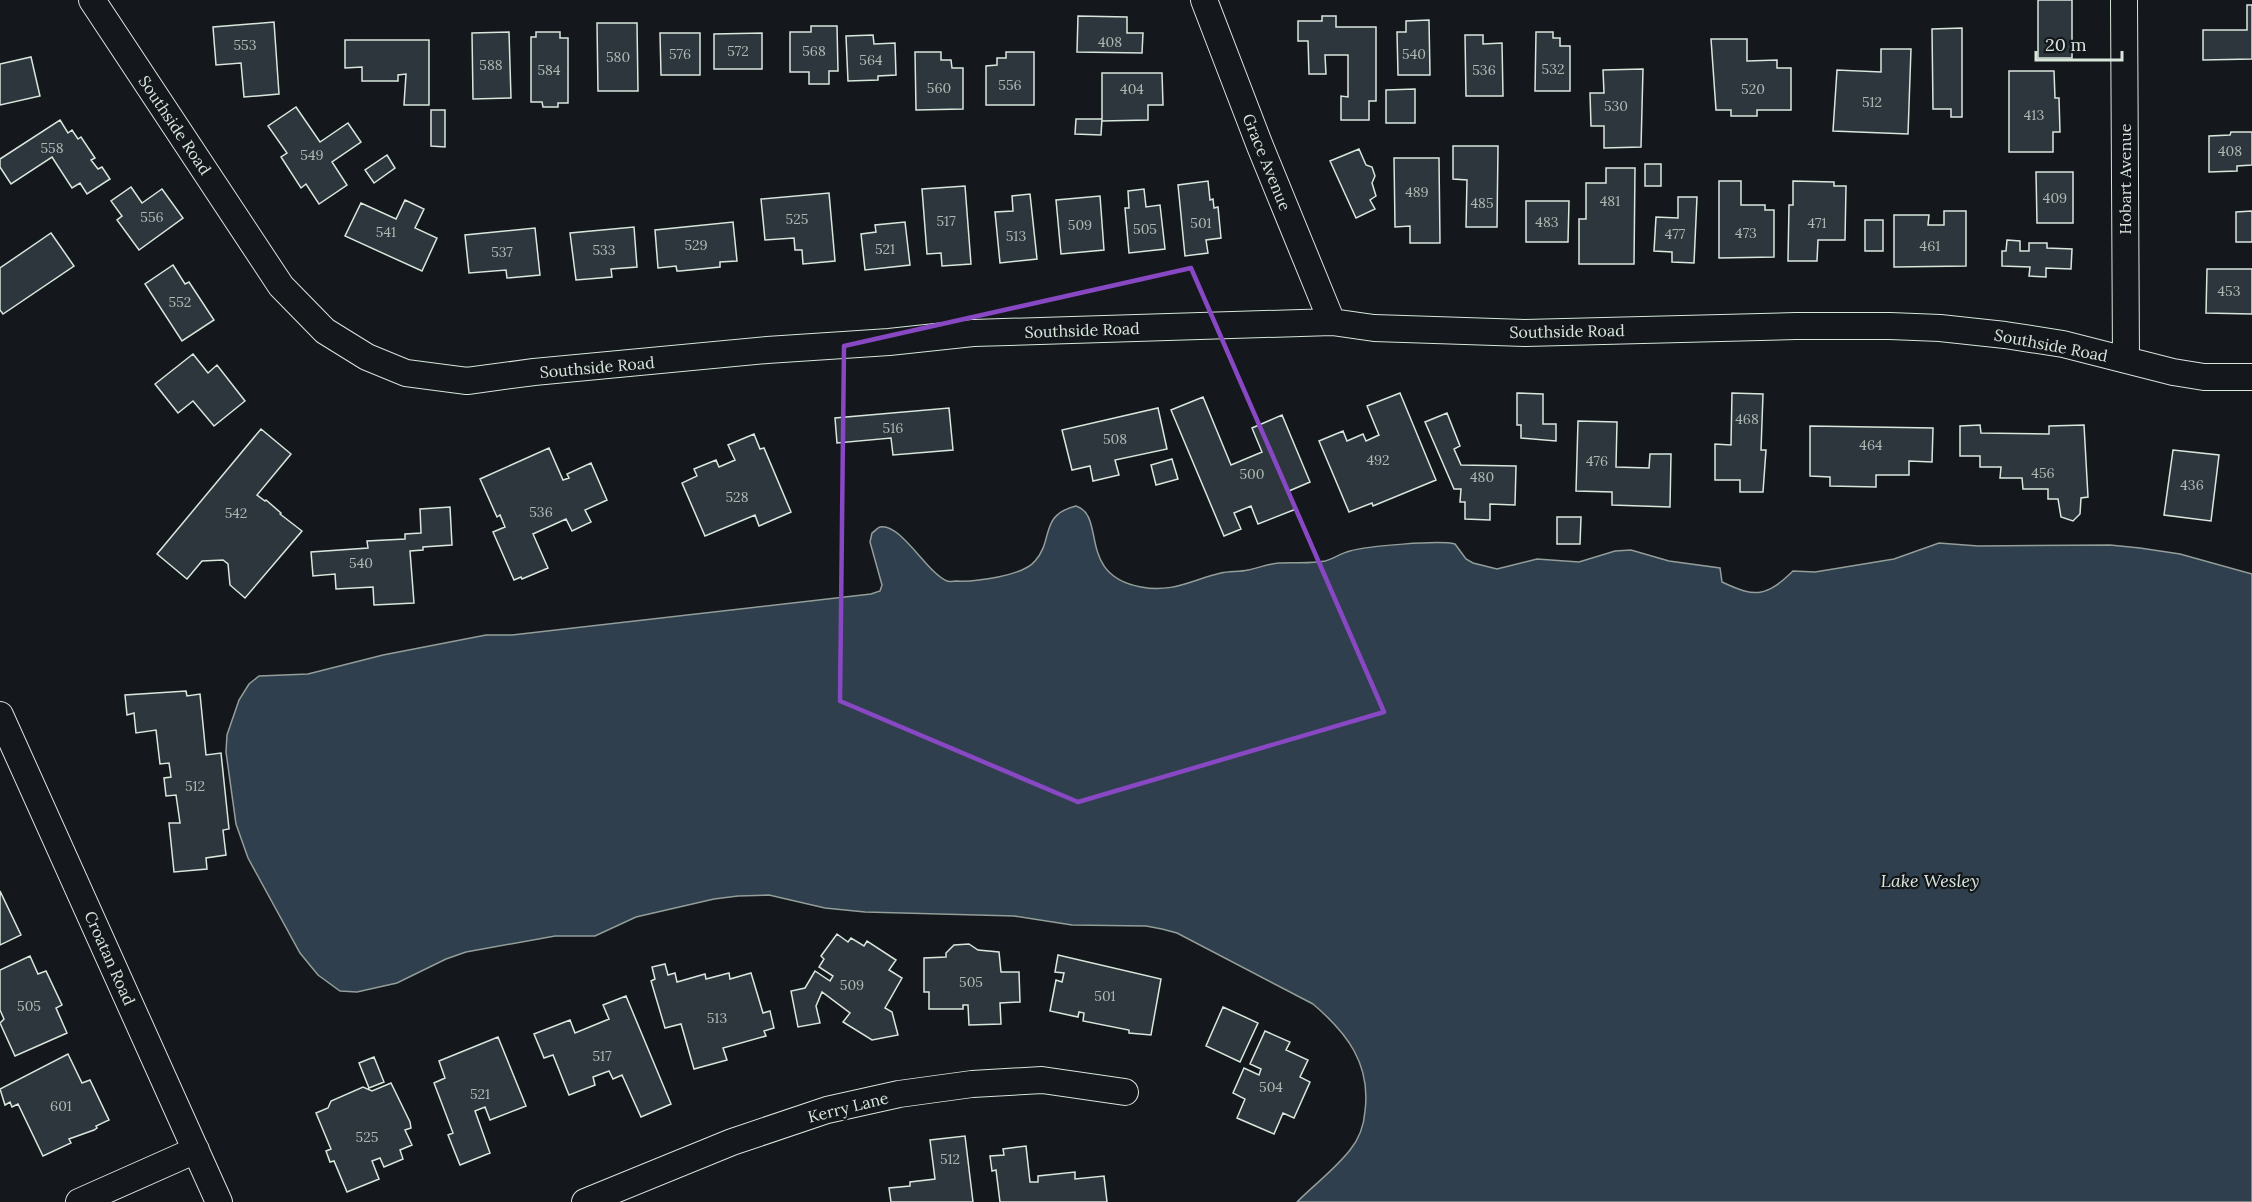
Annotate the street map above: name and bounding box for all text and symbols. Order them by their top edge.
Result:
scale bar [2036,24,2122,62]
house number: 408 [1098,33,1122,51]
text: 20 m [2045,33,2087,56]
house number: 553 [233,36,257,54]
house number: 572 [727,42,749,60]
house number: 568 [802,42,826,60]
house number: 576 [669,45,691,63]
house number: 540 [1402,45,1426,63]
house number: 580 [606,48,630,66]
house number: 564 [859,51,883,69]
house number: 588 [479,56,503,74]
house number: 532 [1542,60,1564,78]
house number: 584 [537,61,561,79]
house number: 536 [1472,61,1496,79]
street label: Southside Road [134,72,216,179]
house number: 556 [998,76,1022,94]
house number: 560 [927,79,951,97]
house number: 404 [1120,80,1144,98]
house number: 520 [1741,80,1765,98]
house number: 512 [1862,93,1882,111]
house number: 530 [1604,97,1628,115]
house number: 413 [2024,106,2044,124]
street label: Grace Avenue [1238,111,1296,214]
street label: Hobart Avenue [2115,123,2135,234]
house number: 558 [40,139,64,157]
house number: 408 [2218,142,2242,160]
house number: 549 [300,146,324,164]
house number: 489 [1405,183,1429,201]
house number: 409 [2043,189,2067,207]
house number: 481 [1600,192,1620,210]
house number: 485 [1470,194,1494,212]
house number: 556 [140,208,164,226]
house number: 525 [786,210,808,228]
house number: 517 [936,212,956,230]
house number: 483 [1535,213,1559,231]
house number: 501 [1190,214,1212,232]
house number: 471 [1807,214,1827,232]
house number: 509 [1068,216,1092,234]
house number: 505 [1133,220,1157,238]
house number: 541 [376,223,396,241]
house number: 473 [1735,224,1757,242]
house number: 477 [1665,225,1686,243]
house number: 513 [1006,227,1026,245]
house number: 529 [684,236,708,254]
house number: 461 [1920,237,1940,255]
house number: 521 [875,240,895,258]
house number: 533 [592,241,616,259]
house number: 537 [491,243,513,261]
house number: 453 [2217,282,2241,300]
house number: 552 [169,293,191,311]
street label: Southside Road [1024,318,1140,342]
street label: Southside Road [1509,320,1625,342]
street label: Southside Road [1993,324,2110,366]
street label: Southside Road [539,352,656,382]
house number: 468 [1735,410,1759,428]
house number: 516 [883,419,903,437]
house number: 508 [1103,430,1127,448]
house number: 464 [1859,436,1883,454]
house number: 492 [1366,451,1390,469]
house number: 476 [1586,452,1608,470]
house number: 456 [2031,464,2055,482]
house number: 500 [1239,465,1265,483]
house number: 480 [1470,468,1494,486]
house number: 436 [2180,476,2204,494]
house number: 528 [725,488,749,506]
house number: 536 [529,503,553,521]
house number: 542 [225,504,247,522]
house number: 540 [349,554,373,572]
house number: 512 [185,777,205,795]
water label: Lake Wesley [1881,869,1979,892]
street label: Croatan Road [80,908,140,1009]
house number: 505 [959,973,983,991]
house number: 509 [840,976,864,994]
house number: 501 [1094,987,1116,1005]
house number: 505 [17,997,41,1015]
house number: 513 [707,1009,727,1027]
house number: 517 [592,1047,612,1065]
house number: 504 [1259,1078,1283,1096]
house number: 521 [470,1085,490,1103]
street label: Kerry Lane [806,1087,891,1127]
house number: 601 [50,1097,72,1115]
house number: 525 [356,1128,378,1146]
house number: 512 [940,1150,960,1168]

